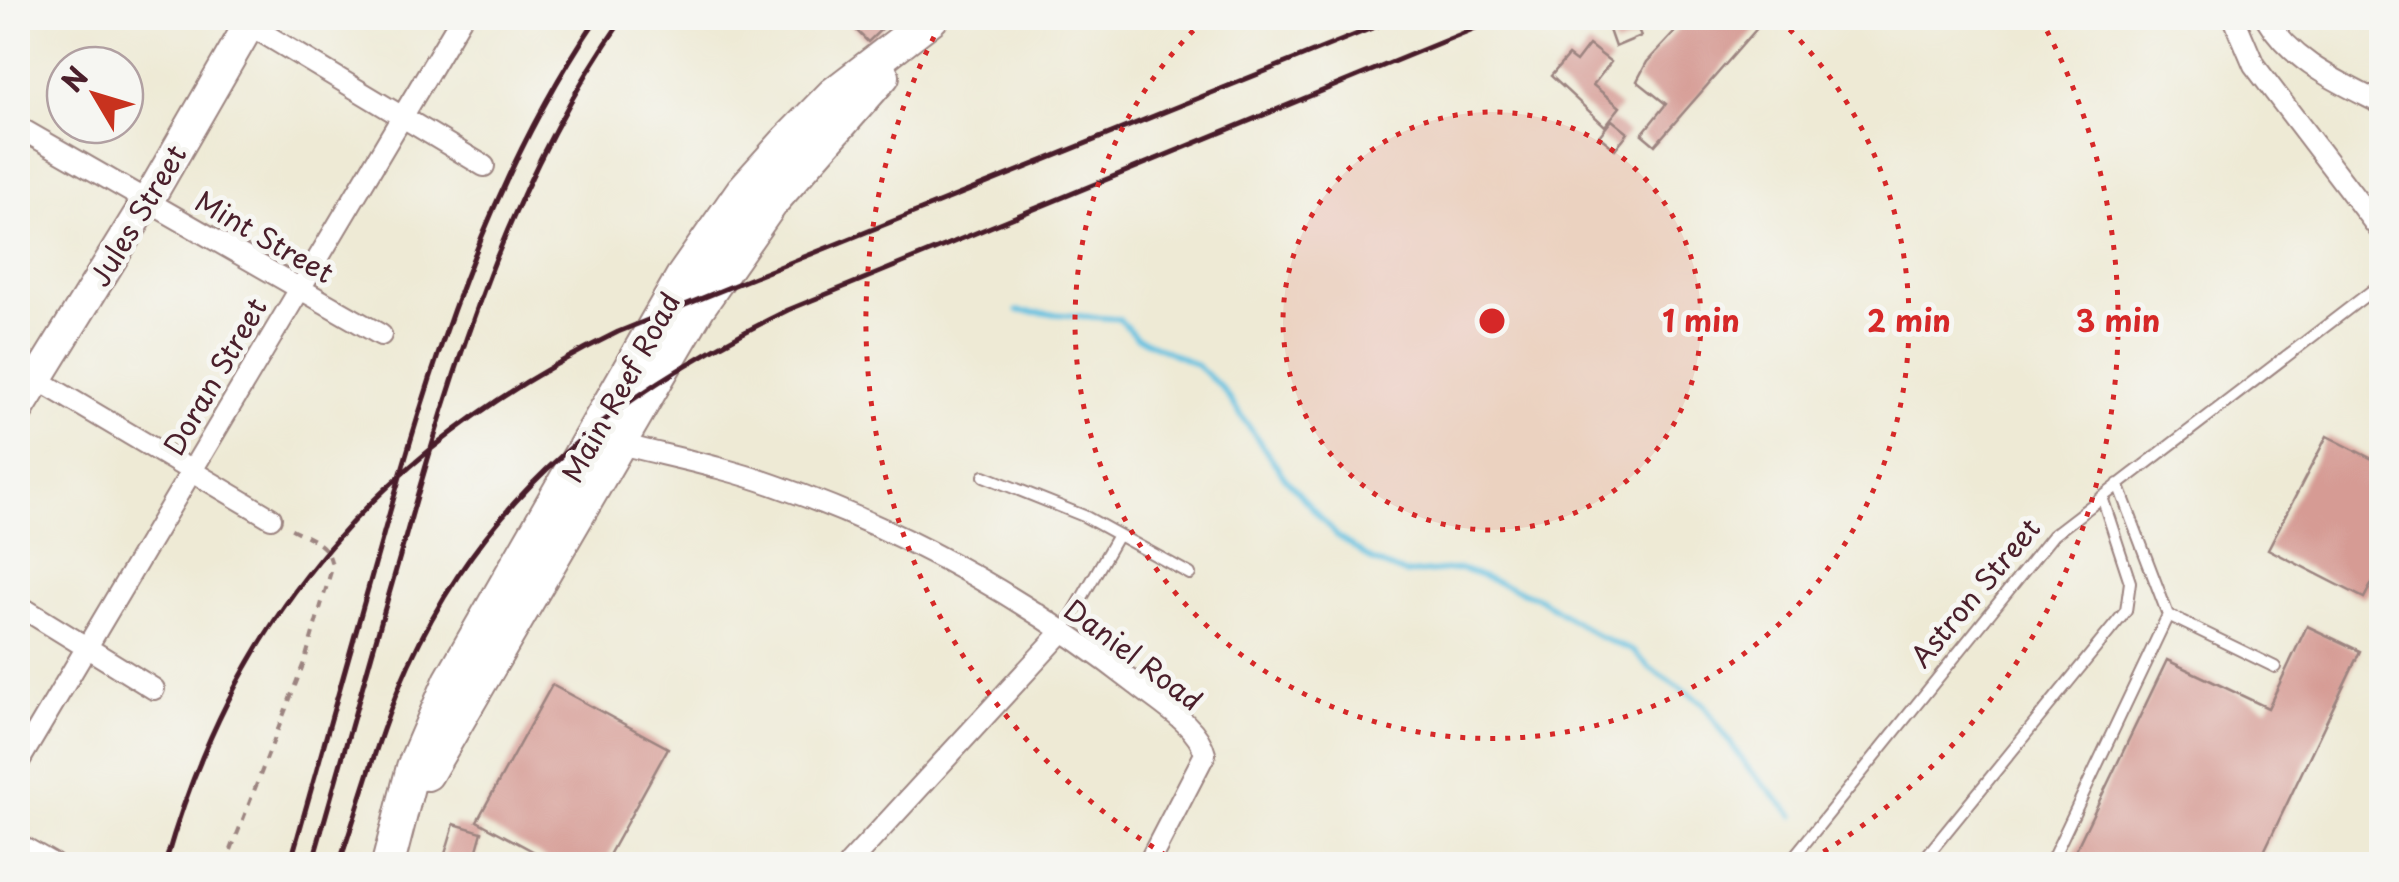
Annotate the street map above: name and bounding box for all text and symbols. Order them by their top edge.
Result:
north arrow [45,45,145,145]
text: N [50,57,98,101]
street label: Jules Street [78,136,196,294]
street label: Mint Street [188,179,342,293]
street label: Main Reef Road [550,284,690,490]
street label: Doran Street [151,289,277,463]
text: 1 min [1662,297,1740,342]
text: 2 min [1867,297,1951,342]
text: 3 min [2076,297,2160,342]
centre of rings [1474,303,1510,339]
street label: Astron Street [1899,508,2049,676]
street label: Daniel Road [1056,588,1212,720]

